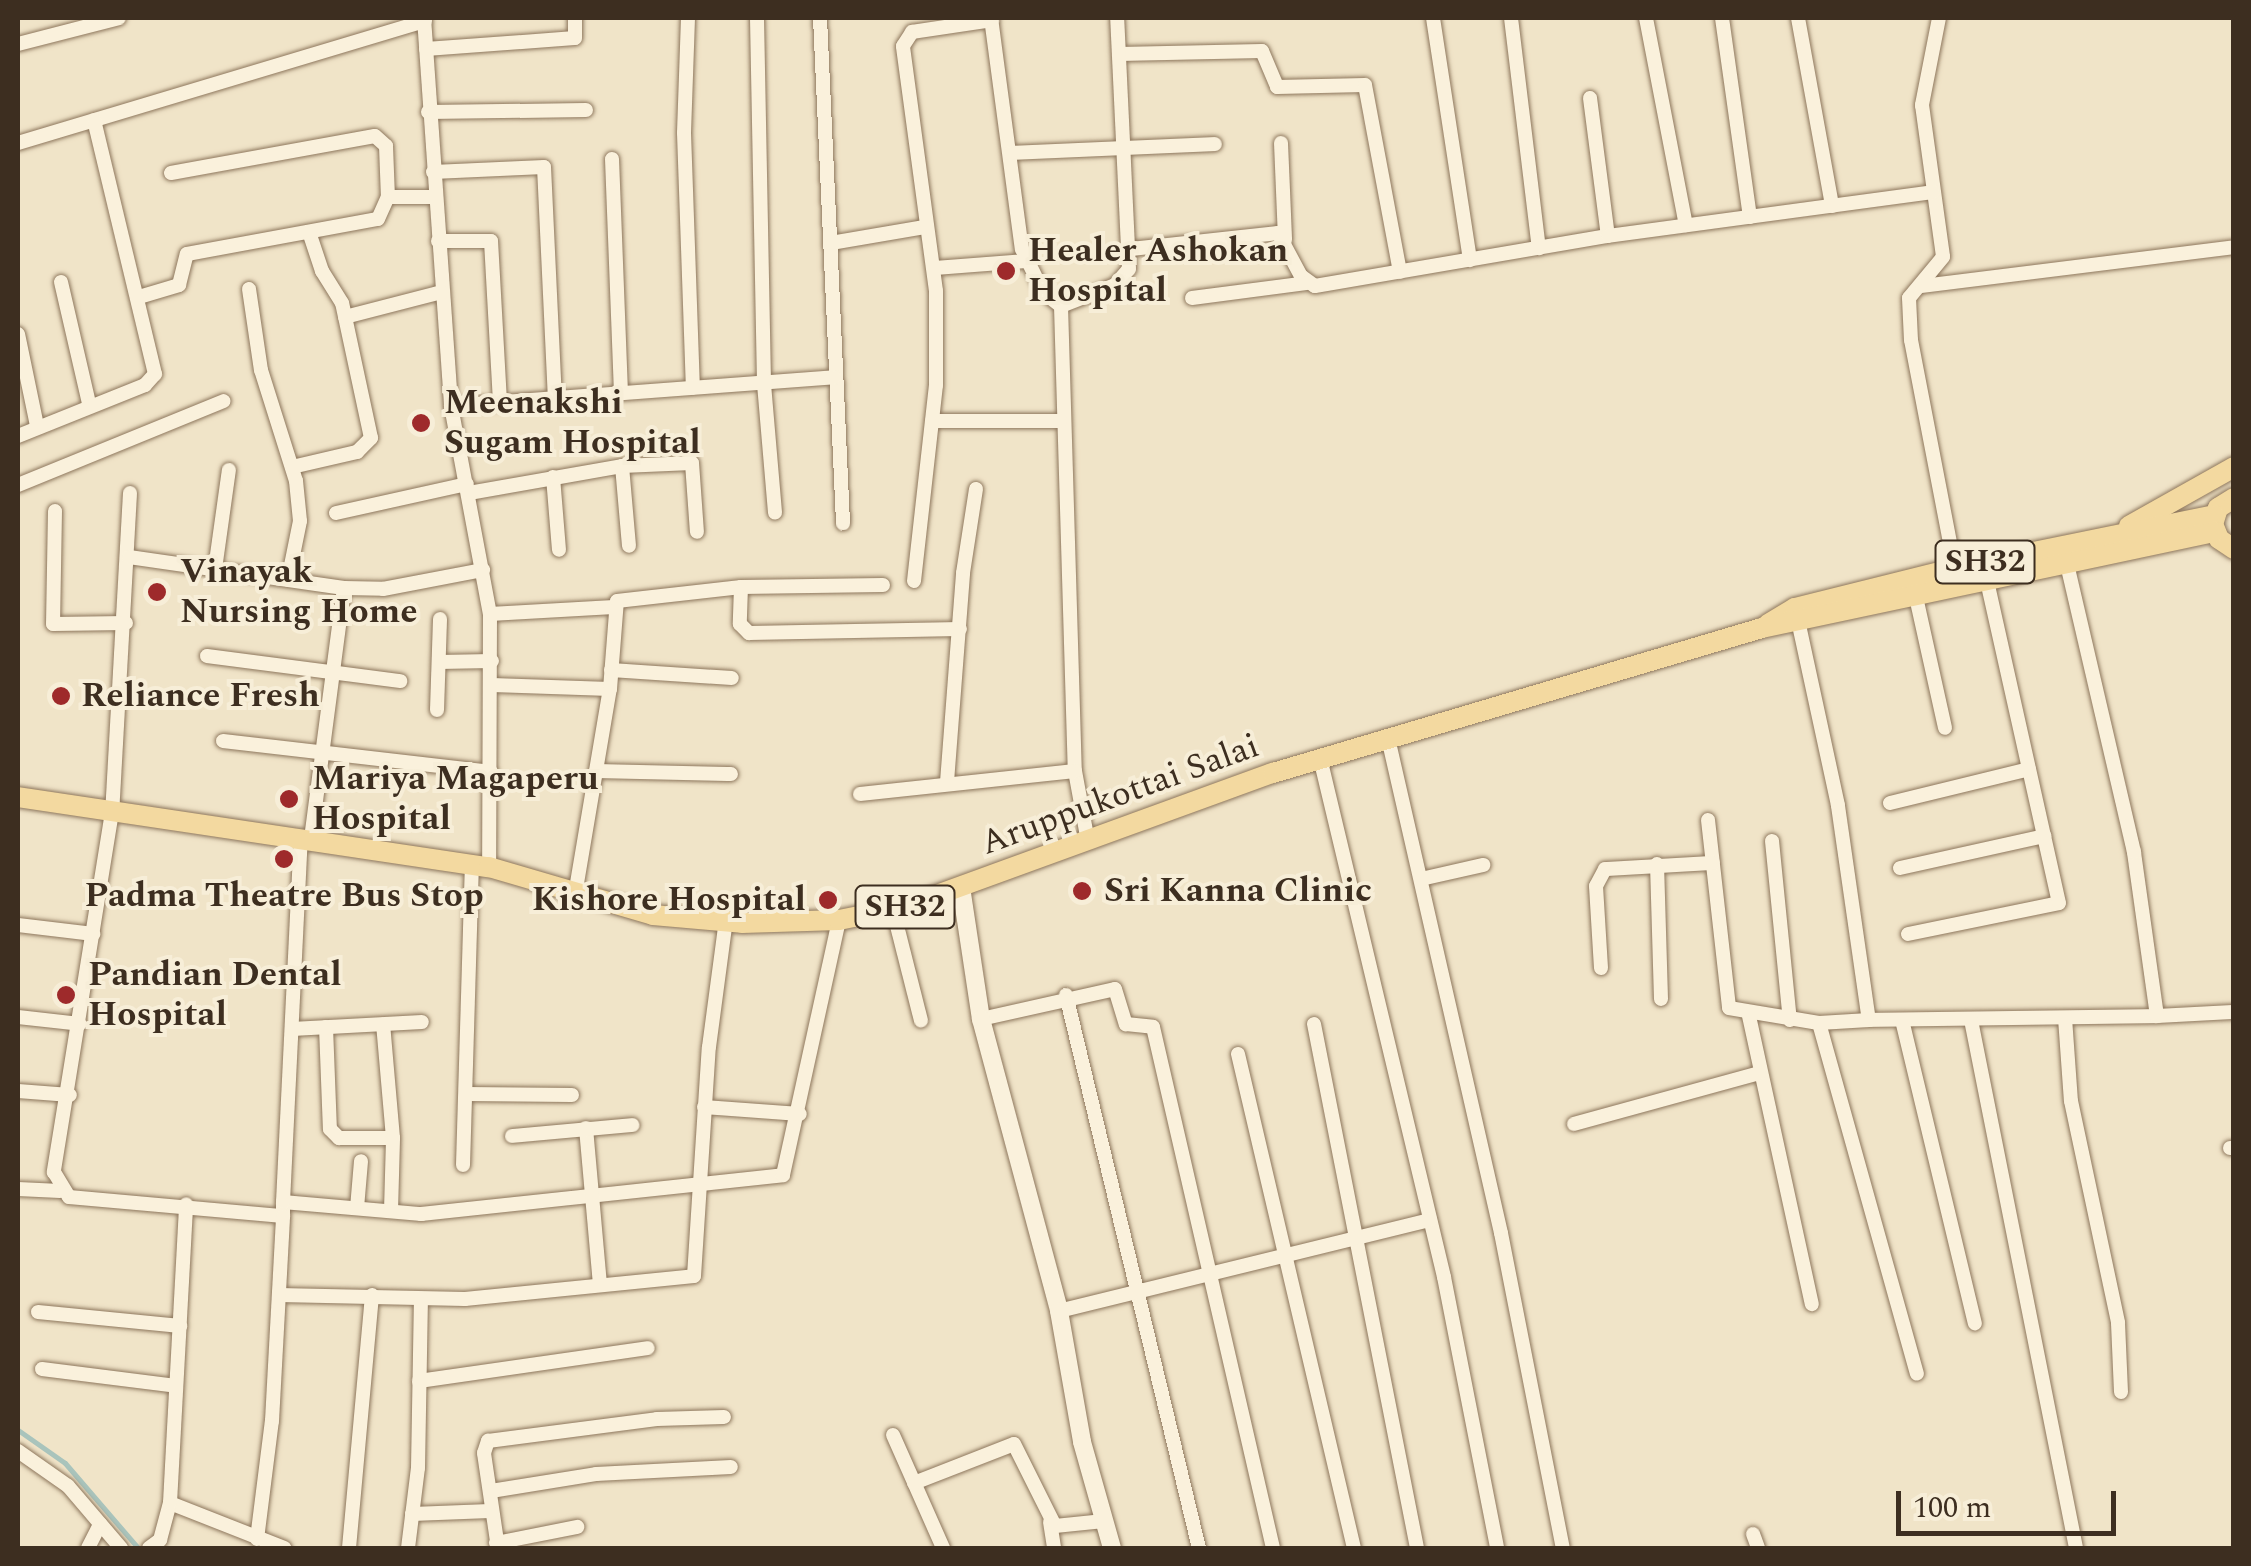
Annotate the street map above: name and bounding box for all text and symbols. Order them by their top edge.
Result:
place label: Healer Ashokan Hospital [1028,230,1288,312]
marker: Healer Ashokan Hospital [993,258,1019,284]
place label: Meenakshi Sugam Hospital [444,382,701,464]
marker: Meenakshi Sugam Hospital [408,410,434,436]
road number: SH32 [1932,535,2038,589]
place label: Vinayak Nursing Home [180,551,418,633]
marker: Vinayak Nursing Home [144,579,170,605]
place label: Reliance Fresh [81,675,320,717]
marker: Reliance Fresh [50,685,72,707]
street label: Aruppukottai Salai [975,725,1265,865]
place label: Mariya Magaperu Hospital [312,758,599,840]
marker: Mariya Magaperu Hospital [276,786,302,812]
marker: Padma Theatre Bus Stop [273,848,295,870]
place label: Sri Kanna Clinic [1104,870,1372,912]
place label: Padma Theatre Bus Stop [85,875,483,917]
marker: Sri Kanna Clinic [1069,878,1095,904]
place label: Kishore Hospital [532,879,806,921]
road number: SH32 [852,880,958,934]
marker: Kishore Hospital [815,887,841,913]
place label: Pandian Dental Hospital [88,954,342,1036]
marker: Pandian Dental Hospital [53,982,79,1008]
scale bar [1901,1471,2121,1533]
text: 100 m [1913,1485,1991,1531]

